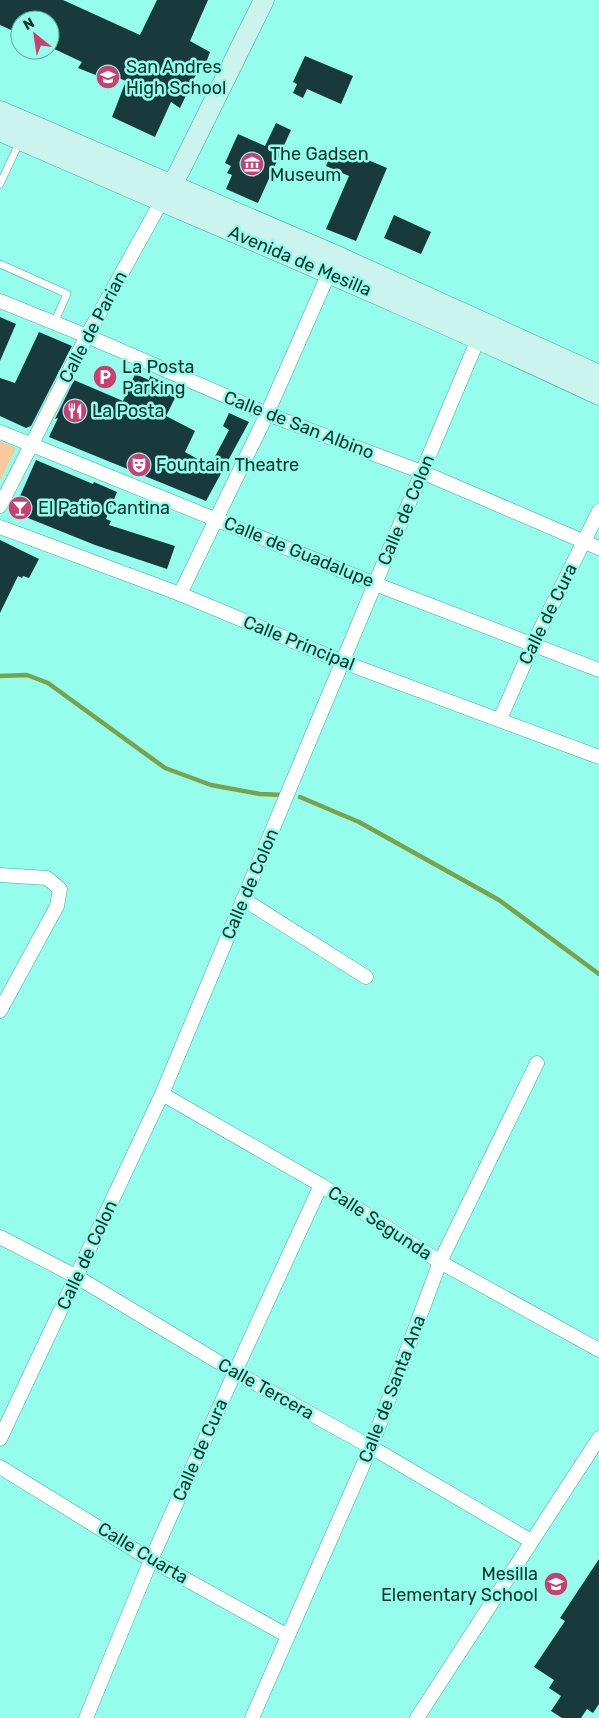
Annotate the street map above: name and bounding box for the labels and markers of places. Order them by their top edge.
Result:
place label: San Andres High School [126,56,226,99]
school or university icon: San Andres High School [95,64,121,90]
place label: The Gadsen Museum [270,143,369,186]
museum icon: The Gadsen Museum [239,151,265,177]
place label: La Posta Parking [122,356,194,399]
parking icon: La Posta Parking [92,364,118,390]
restaurant icon: La Posta [62,398,88,424]
place label: La Posta [92,400,164,422]
theatre icon: Fountain Theatre [126,452,152,478]
place label: Fountain Theatre [156,454,299,476]
bar icon: El Patio Cantina [7,495,33,521]
place label: El Patio Cantina [38,497,170,519]
place label: Mesilla Elementary School [381,1563,538,1606]
school or university icon: Mesilla Elementary School [543,1571,569,1597]

